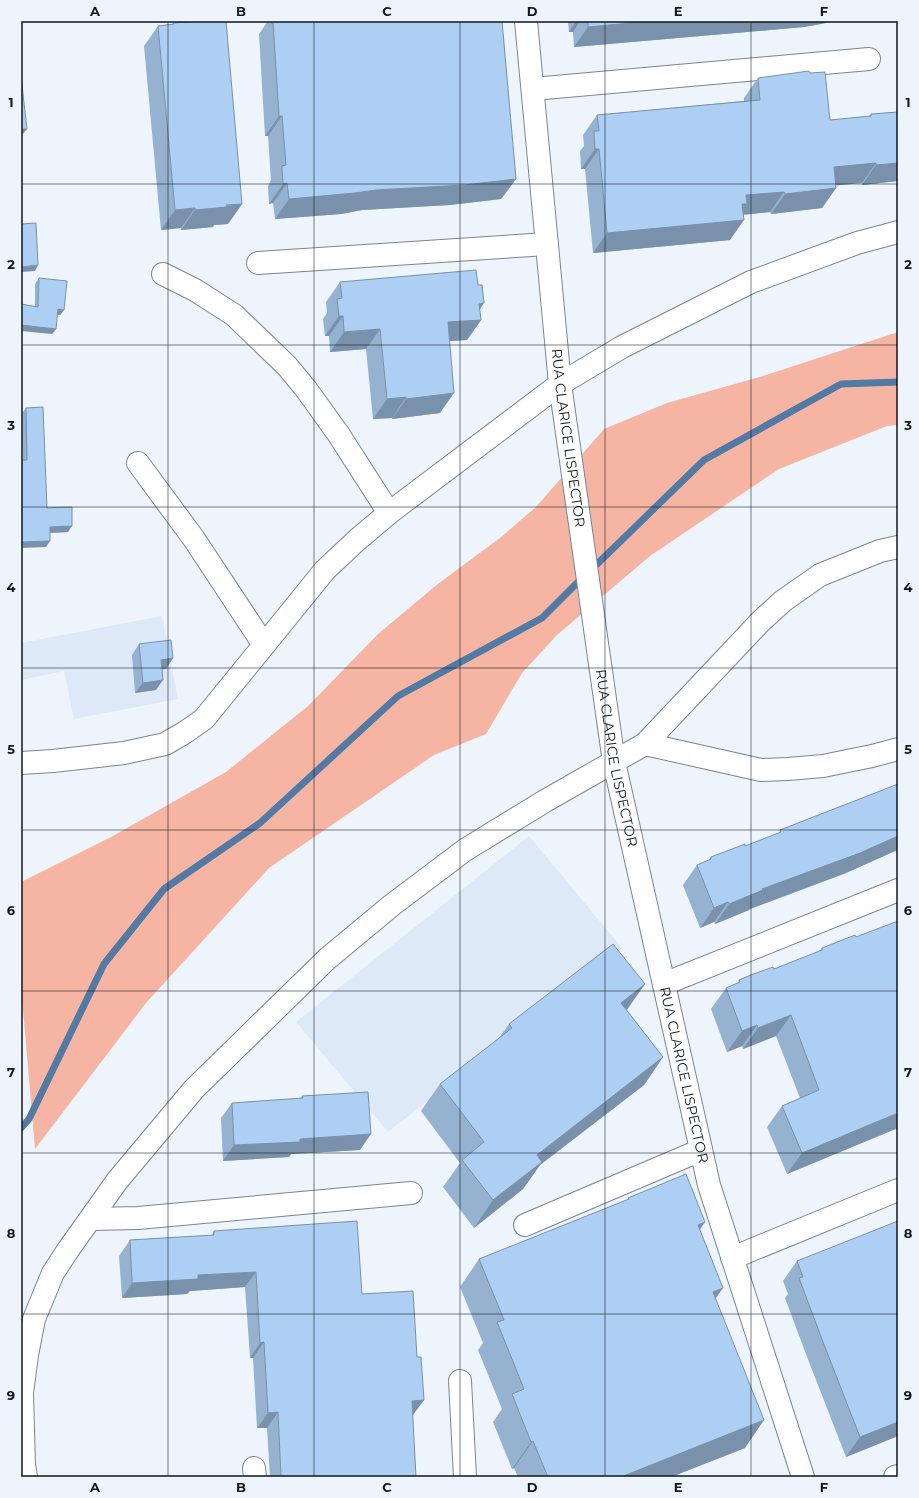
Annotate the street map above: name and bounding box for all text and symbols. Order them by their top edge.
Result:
text: A [89,3,101,19]
text: B [236,3,246,19]
text: C [382,3,392,19]
text: D [527,3,538,19]
text: E [674,3,683,19]
text: F [820,3,828,19]
text: 1 [8,94,14,110]
text: 1 [905,94,911,110]
text: 2 [7,256,15,272]
text: 2 [904,256,912,272]
street label: RUA CLARICE LISPECTOR [548,348,589,528]
text: 3 [6,417,15,433]
text: 3 [903,417,912,433]
text: 4 [7,579,16,595]
text: 4 [904,579,913,595]
street label: RUA CLARICE LISPECTOR [592,668,642,849]
text: 5 [7,741,15,757]
text: 5 [904,741,912,757]
text: 6 [7,902,16,918]
text: 6 [904,902,913,918]
street label: RUA CLARICE LISPECTOR [656,985,713,1165]
text: 7 [7,1064,15,1080]
text: 7 [904,1064,912,1080]
text: 8 [7,1225,16,1241]
text: 8 [904,1225,913,1241]
text: 9 [7,1387,15,1403]
text: 9 [904,1387,912,1403]
text: A [89,1479,101,1495]
text: B [236,1479,246,1495]
text: C [382,1479,392,1495]
text: D [527,1479,538,1495]
text: E [674,1479,683,1495]
text: F [820,1479,828,1495]

